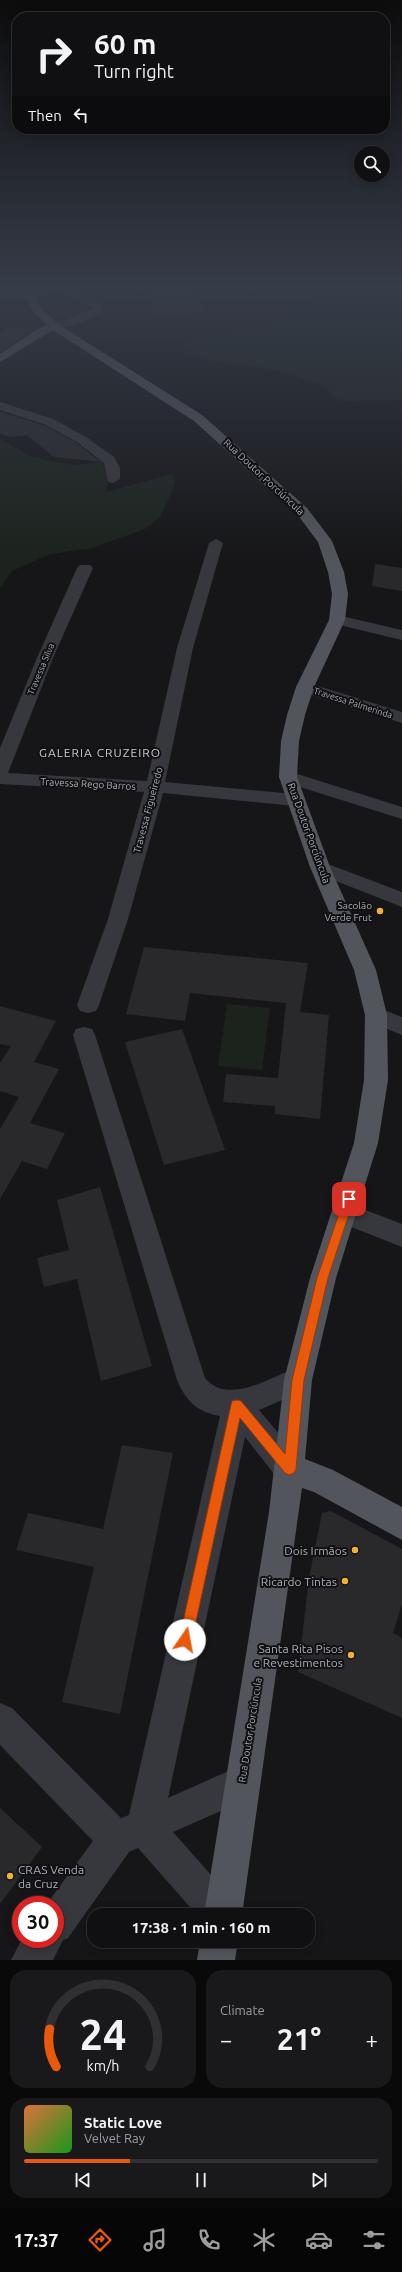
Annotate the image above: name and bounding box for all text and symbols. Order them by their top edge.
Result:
icon: right [28,28,80,80]
text: 60 m [94,28,156,59]
text: Turn right [94,61,174,81]
icon: left [70,104,92,126]
text: Then [28,107,62,124]
map controls [354,146,390,182]
button: search [354,146,390,182]
street label: Rua Doutor Porciúncula [221,437,307,517]
street label: Travessa Silva [26,642,56,696]
street label: Travessa Palmerinda [312,686,394,720]
district label: GALERIA CRUZEIRO [39,746,161,759]
street label: Travessa Figueiredo [131,766,165,854]
street label: Travessa Rego Barros [40,776,136,792]
street label: Rua Doutor Porciúncula [286,781,332,885]
place label: Sacolão Verde Frut [325,900,372,923]
marker: Sacolão Verde Frut [375,906,385,916]
pin [332,1182,366,1216]
icon: arrive [338,1188,360,1210]
place label: Dois Irmãos [284,1544,347,1557]
marker: Dois Irmãos [350,1545,360,1555]
place label: Ricardo Tintas [261,1575,337,1588]
marker: Ricardo Tintas [340,1576,350,1586]
position arrow [164,1619,206,1661]
place label: Santa Rita Pisos e Revestimentos [254,1642,343,1669]
marker: Santa Rita Pisos e Revestimentos [346,1650,356,1660]
street label: Rua Doutor Porciúncula [236,1677,264,1783]
place label: CRAS Venda da Cruz [18,1863,84,1890]
marker: CRAS Venda da Cruz [5,1871,15,1881]
speed limit sign: 30 [12,1896,64,1948]
text: 17:38 · 1 min · 160 m [132,1919,270,1936]
text: Climate [220,2003,265,2017]
text: 24 [80,2011,126,2058]
text: 21° [277,2022,321,2056]
text: − [220,2027,232,2052]
text: + [366,2027,378,2052]
text: km/h [87,2058,119,2074]
text: Static Love [84,2114,162,2131]
text: Velvet Ray [84,2131,145,2145]
icon: previous [72,2169,94,2191]
icon: pause [190,2169,212,2191]
icon: next [308,2169,330,2191]
icon: directions [86,2226,114,2254]
icon: music [141,2226,169,2254]
icon: phone [195,2226,223,2254]
icon: climate [250,2226,278,2254]
icon: car [305,2226,333,2254]
icon: filters [360,2226,388,2254]
text: 17:37 [13,2230,59,2250]

